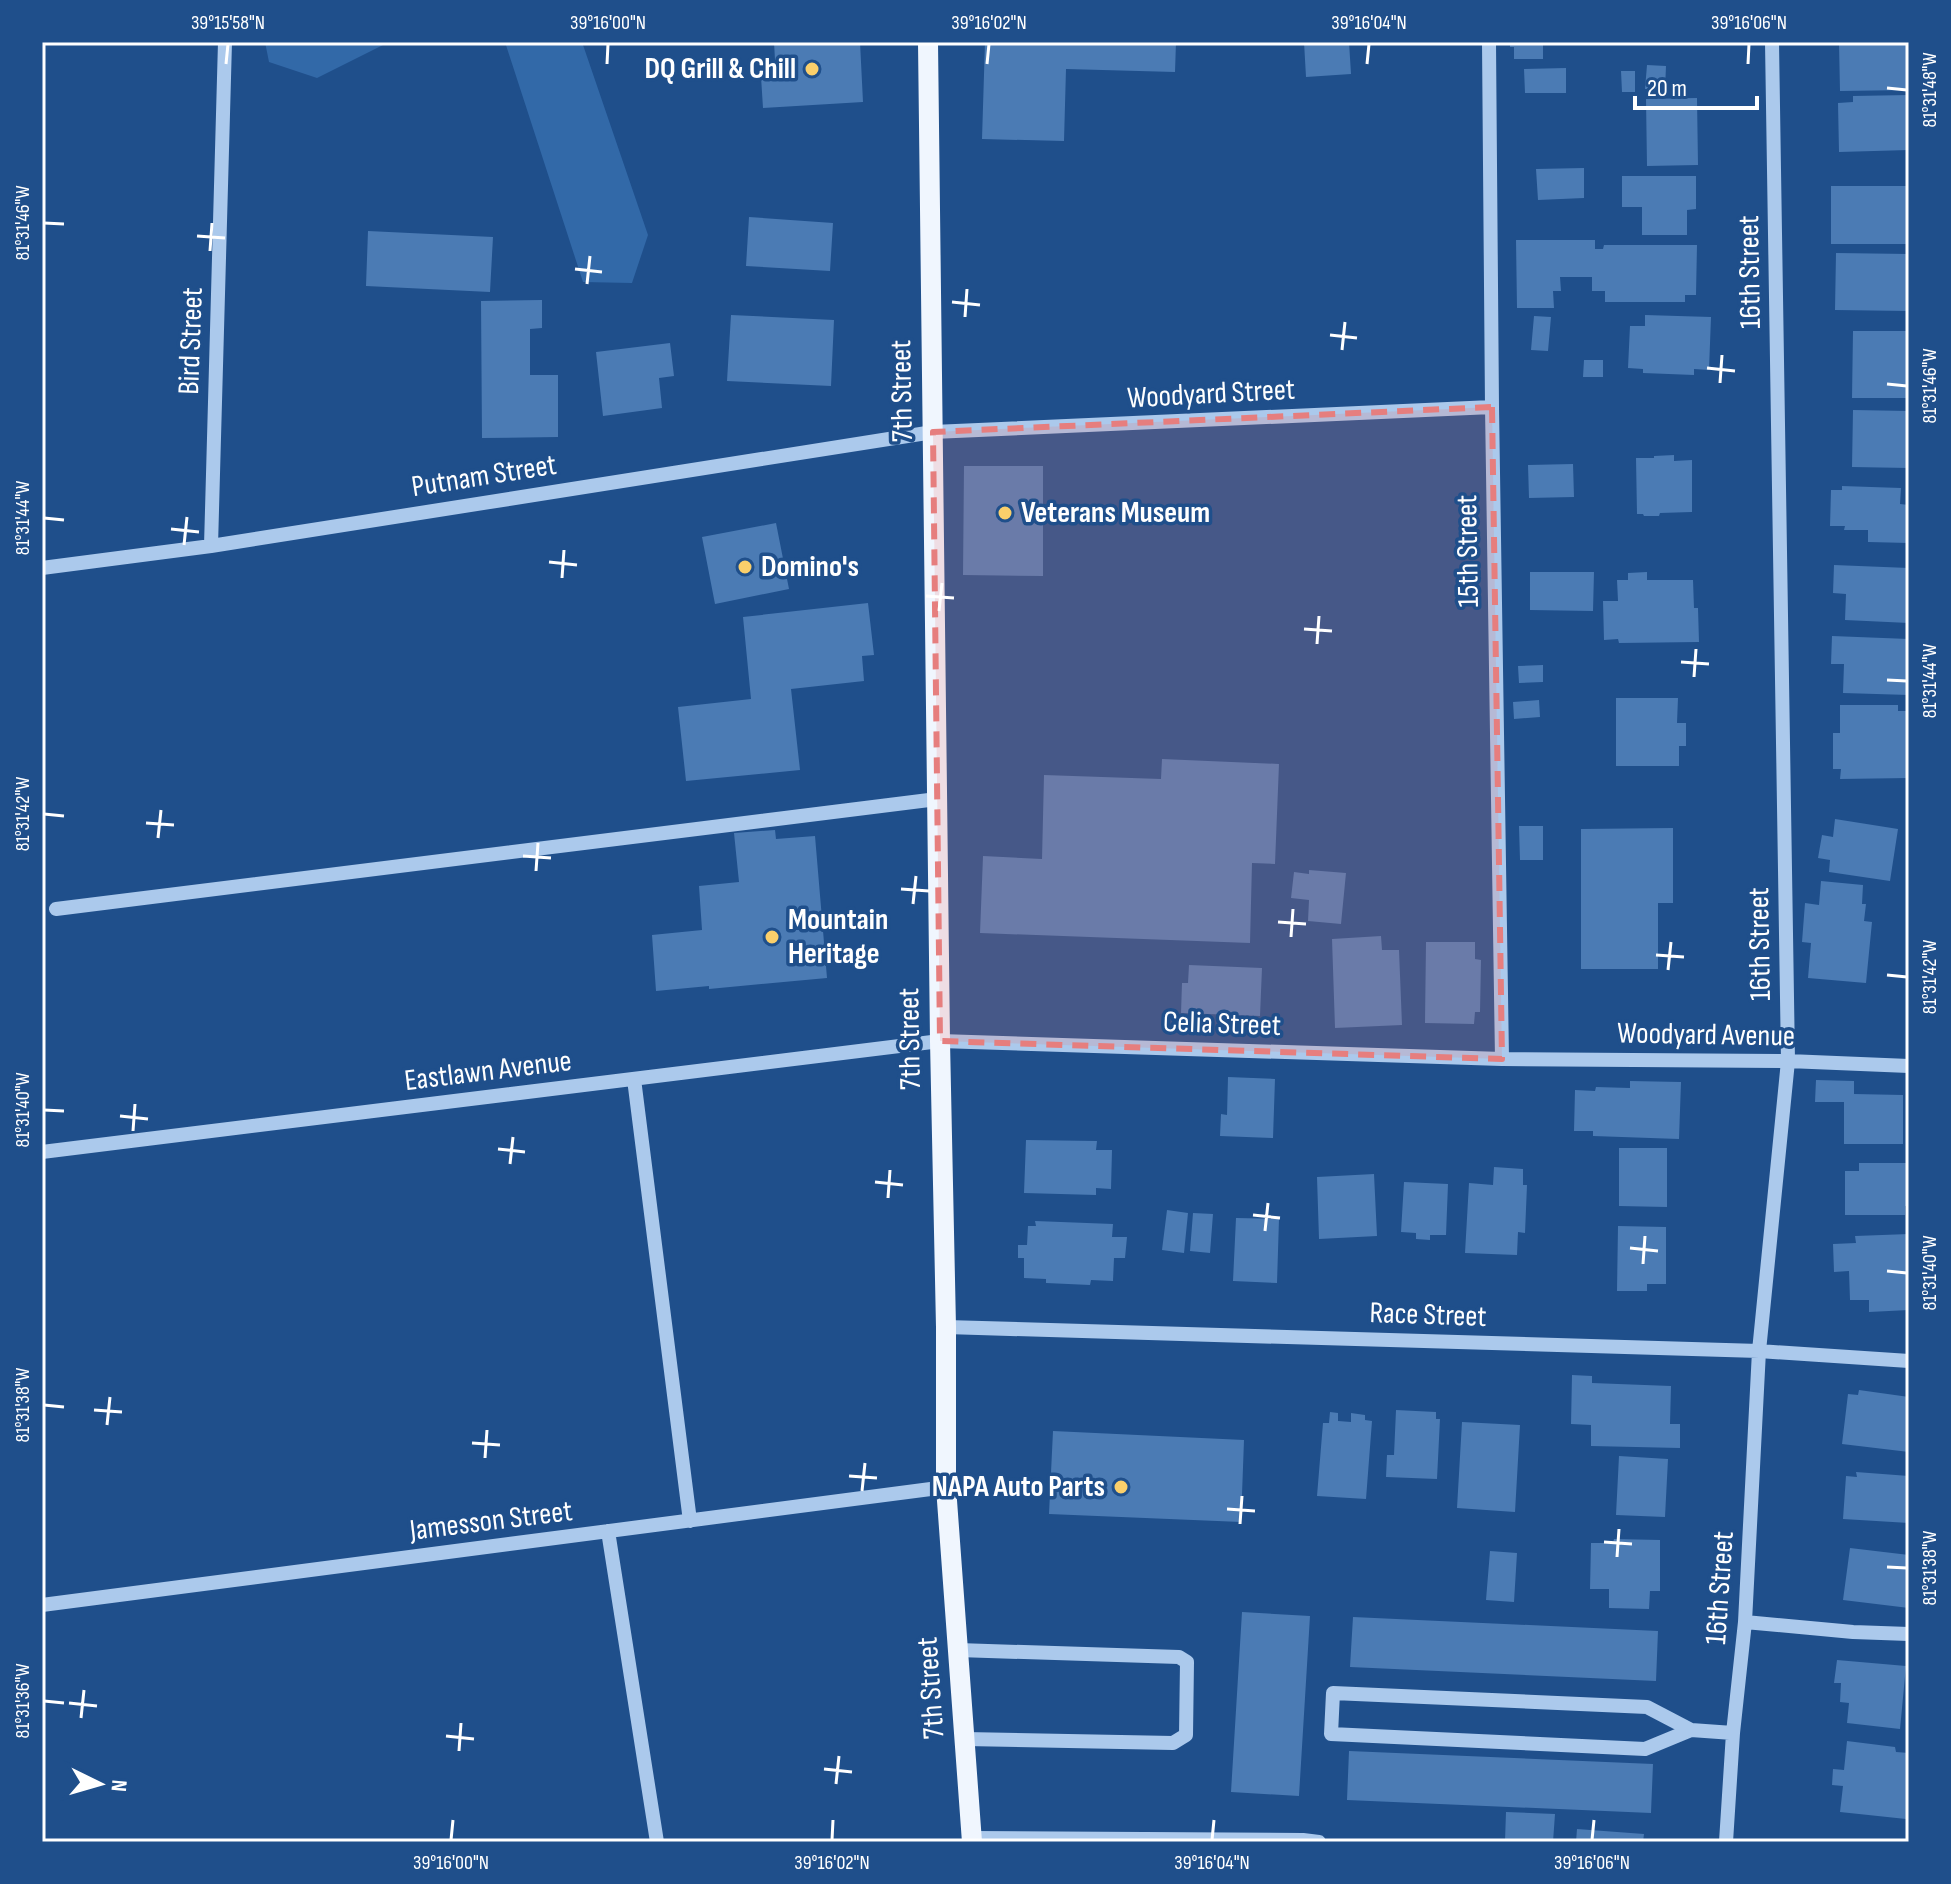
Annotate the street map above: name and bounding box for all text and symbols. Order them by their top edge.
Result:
text: 39°15'58"N [191,11,265,35]
text: 39°16'00"N [570,11,646,35]
text: 39°16'02"N [951,11,1027,35]
text: 39°16'04"N [1331,11,1407,35]
text: 39°16'06"N [1711,11,1787,35]
place label: DQ Grill & Chill [645,51,796,87]
text: 81°31'48"W [1918,53,1942,127]
marker: DQ Grill & Chill [803,60,821,78]
scale bar [1635,60,1757,110]
text: 20 m [1647,74,1687,103]
text: 81°31'46"W [11,186,35,260]
street label: 16th Street [1731,215,1769,329]
street label: Bird Street [171,287,211,395]
street label: 7th Street [883,340,921,442]
text: 81°31'46"W [1918,349,1942,423]
street label: Woodyard Street [1126,372,1296,416]
street label: Putnam Street [409,447,559,505]
text: 81°31'44"W [11,481,35,555]
street label: 15th Street [1449,494,1487,608]
place label: Veterans Museum [1021,495,1210,531]
marker: Veterans Museum [996,504,1014,522]
place label: Domino's [761,549,859,585]
marker: Domino's [736,558,754,576]
text: 81°31'44"W [1918,644,1942,718]
text: 81°31'42"W [11,777,35,851]
street label: 16th Street [1741,887,1779,1001]
place label: Mountain Heritage [788,902,888,972]
marker: Mountain Heritage [763,928,781,946]
text: 81°31'42"W [1918,940,1942,1014]
street label: 7th Street [891,988,929,1090]
street label: Celia Street [1163,1004,1281,1044]
street label: Woodyard Avenue [1617,1015,1795,1055]
street label: Eastlawn Avenue [402,1043,574,1099]
text: 81°31'40"W [11,1072,35,1148]
text: 81°31'40"W [1918,1235,1942,1311]
street label: Race Street [1369,1295,1487,1335]
text: 81°31'38"W [11,1368,35,1442]
place label: NAPA Auto Parts [932,1469,1105,1505]
marker: NAPA Auto Parts [1112,1478,1130,1496]
street label: Jamesson Street [407,1493,574,1549]
street label: 16th Street [1698,1530,1742,1646]
text: 81°31'38"W [1918,1531,1942,1605]
street label: 7th Street [909,1636,953,1740]
text: 81°31'36"W [11,1664,35,1738]
north arrow [60,1744,140,1824]
text: N [104,1779,132,1793]
text: 39°16'00"N [413,1851,489,1875]
text: 39°16'02"N [794,1851,870,1875]
text: 39°16'04"N [1174,1851,1250,1875]
text: 39°16'06"N [1554,1851,1630,1875]

